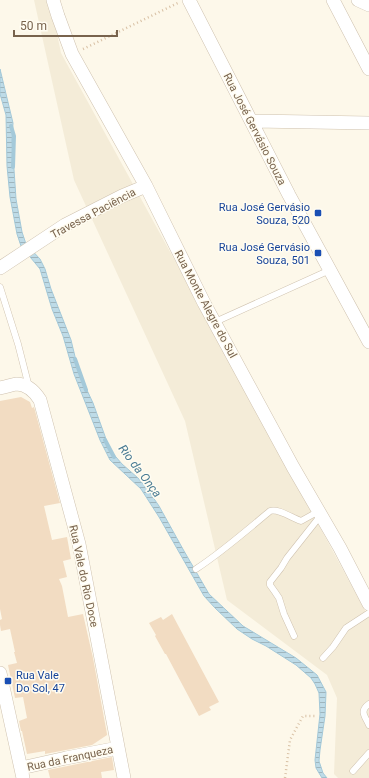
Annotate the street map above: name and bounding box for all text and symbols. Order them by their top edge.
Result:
scale bar [14,12,117,38]
text: 50 m [20,19,47,33]
street label: Rua José Gervásio Souza [221,71,289,188]
street label: Travessa Paciência [49,186,138,241]
place label: Rua José Gervásio Souza, 520 [219,201,310,227]
marker: Rua José Gervásio Souza, 520 [313,208,323,218]
place label: Rua José Gervásio Souza, 501 [219,241,310,267]
street label: Rua Monte Alegre do Sul [172,248,240,360]
marker: Rua José Gervásio Souza, 501 [313,248,323,258]
water label: Rio da Onça [116,442,164,500]
street label: Rua Vale do Rio Doce [66,524,101,629]
place label: Rua Vale Do Sol, 47 [16,669,65,695]
marker: Rua Vale Do Sol, 47 [3,676,13,686]
street label: Rua da Franqueza [26,743,114,774]

